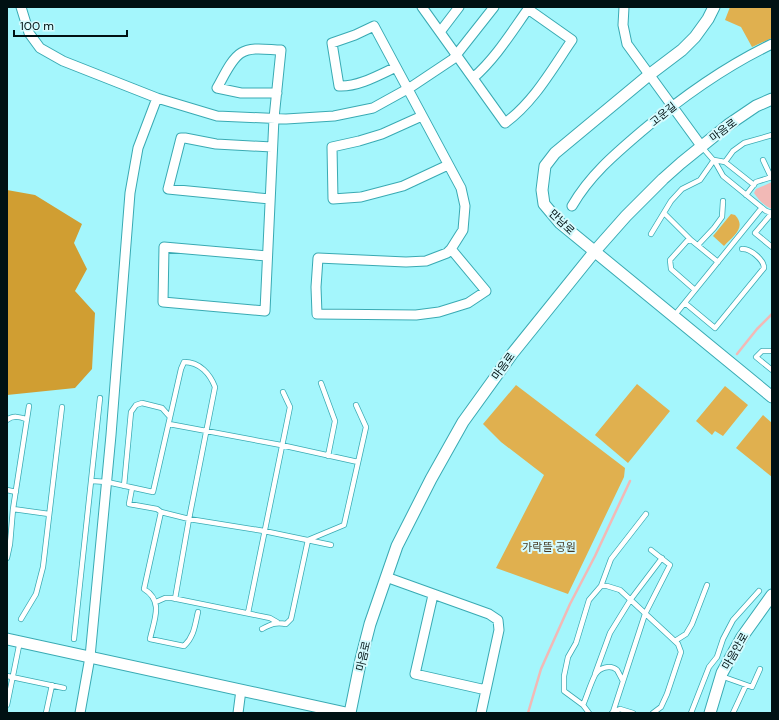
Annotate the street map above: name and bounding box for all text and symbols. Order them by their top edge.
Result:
scale bar [14,12,127,38]
text: 100 m [20,18,54,34]
street label: 고운길 [647,99,679,129]
street label: 마음로 [707,115,739,145]
street label: 만남로 [546,206,578,238]
street label: 마음로 [488,350,518,382]
park label: 가락뜰 공원 [522,540,576,554]
street label: 마음안로 [719,630,751,672]
street label: 마음로 [353,640,373,672]

